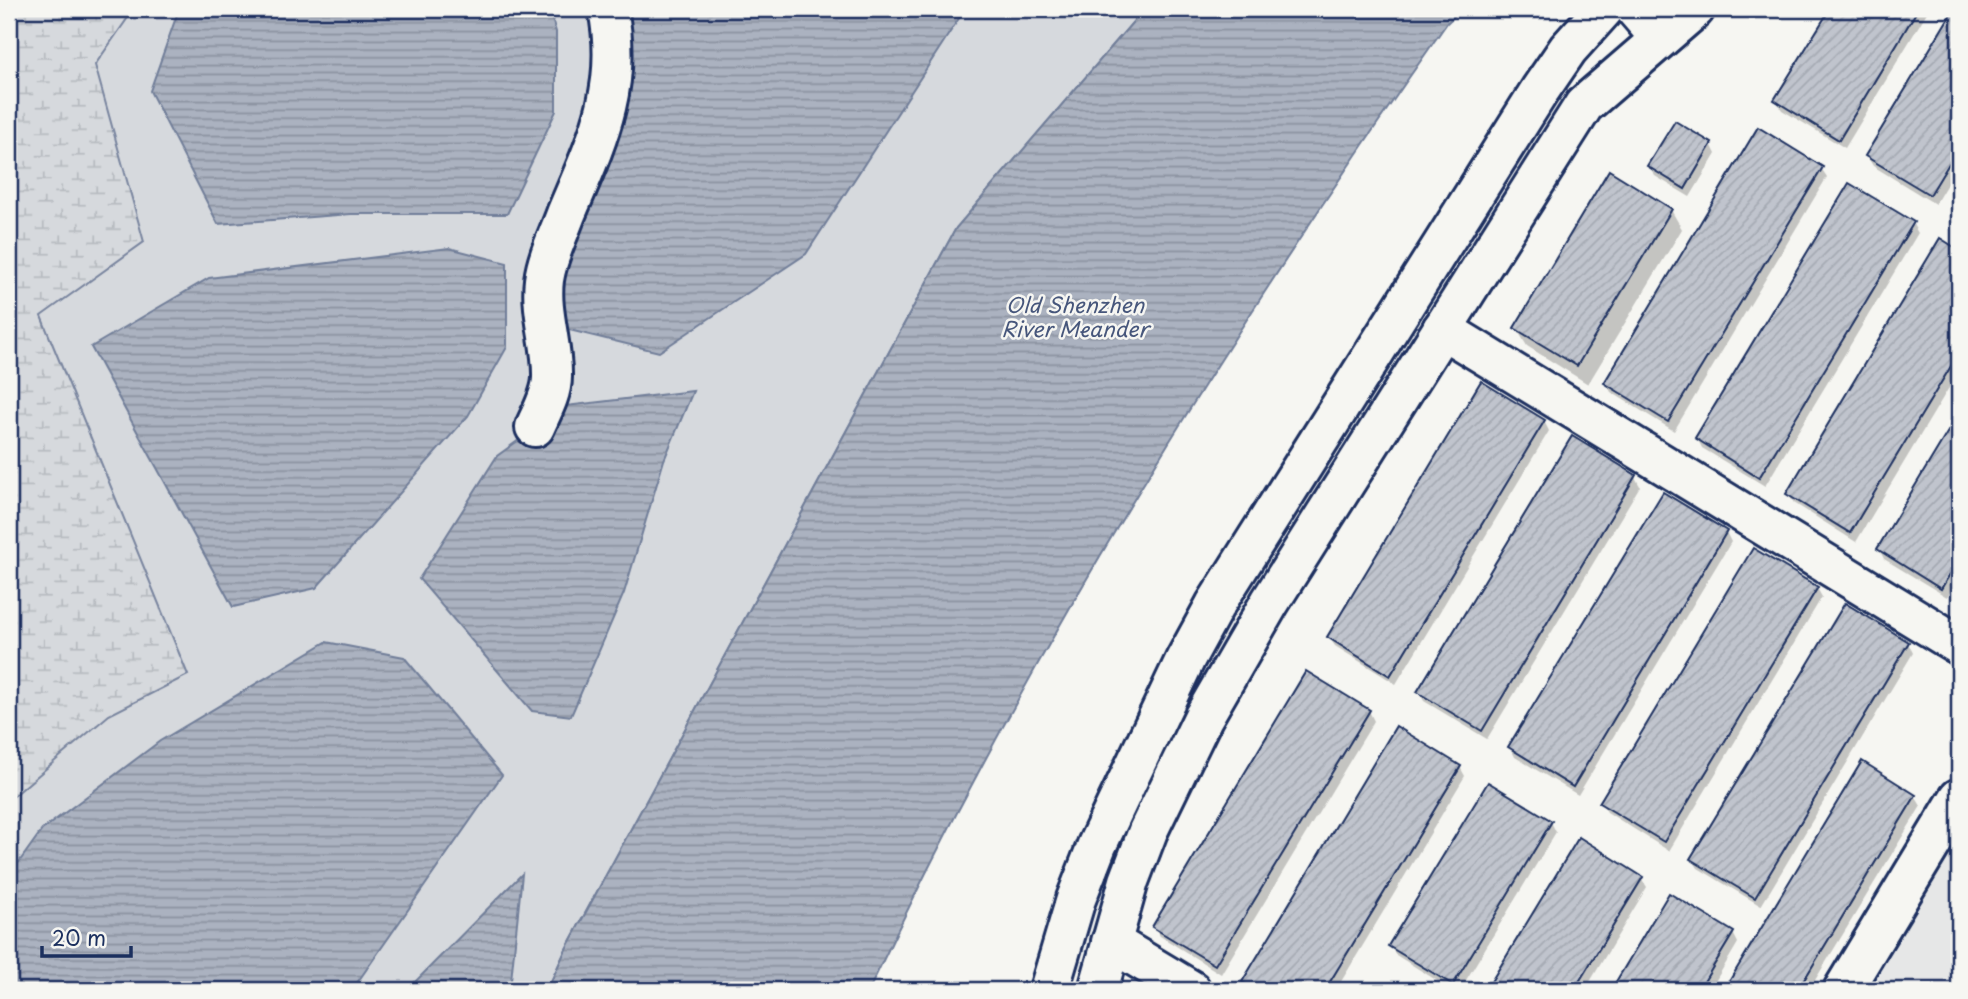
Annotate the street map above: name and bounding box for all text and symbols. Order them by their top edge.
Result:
water label: Old Shenzhen River Meander [1001,288,1151,344]
scale bar [42,915,131,959]
text: 20 m [52,921,106,953]

